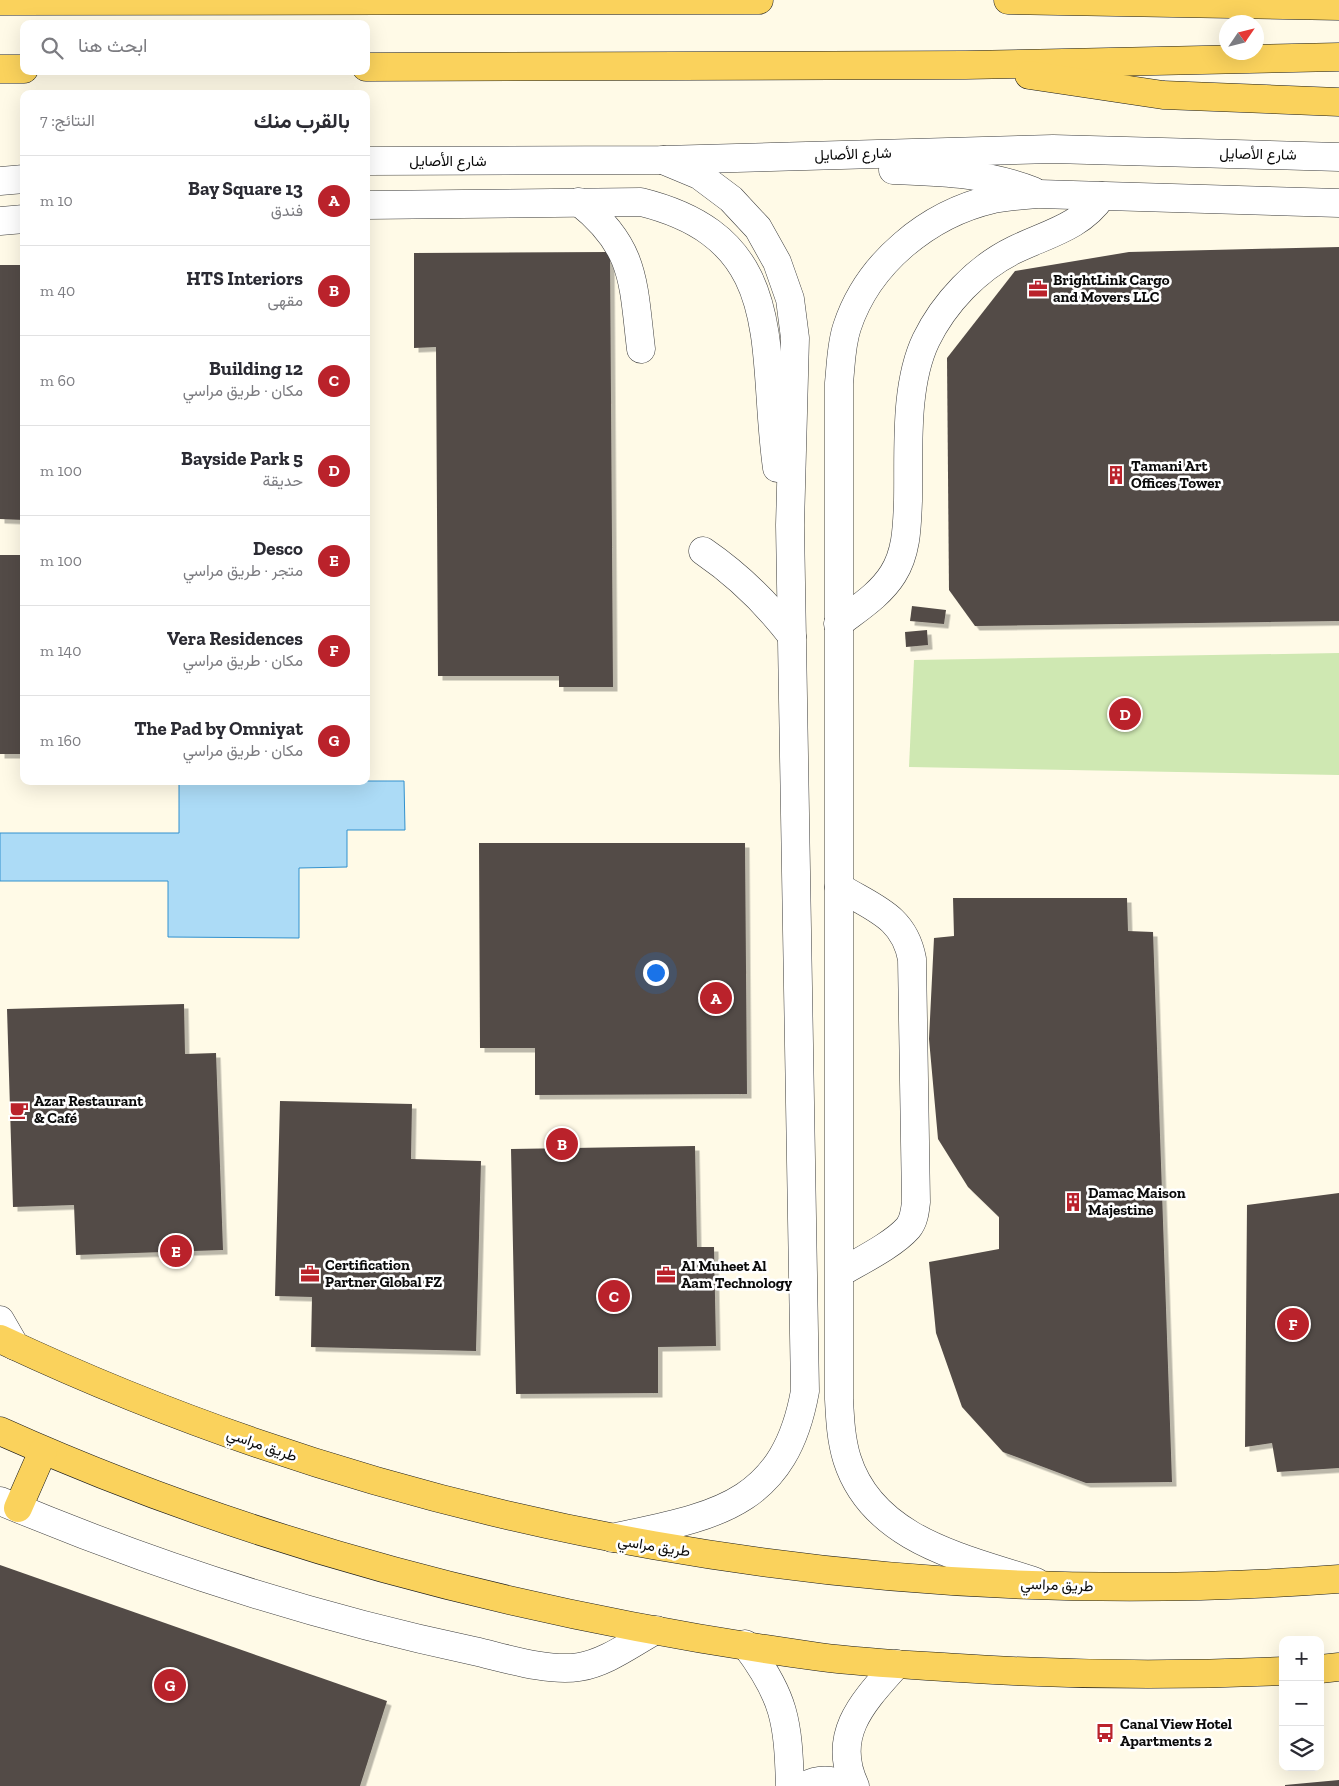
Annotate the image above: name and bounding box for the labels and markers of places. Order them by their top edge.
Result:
place label: BrightLink Cargo and Movers LLC [1053,271,1170,306]
office icon: BrightLink Cargo and Movers LLC [1027,278,1049,300]
place label: Tamani Art Offices Tower [1131,457,1221,492]
building icon: Tamani Art Offices Tower [1105,464,1127,486]
pin: D [1109,695,1141,733]
pin: A [700,979,732,1017]
place label: Azar Restaurant & Café [34,1092,144,1127]
cafe icon: Azar Restaurant & Café [8,1099,30,1121]
pin: B [546,1125,578,1163]
place label: Damac Maison Majestine [1088,1184,1186,1219]
building icon: Damac Maison Majestine [1062,1191,1084,1213]
pin: E [160,1232,192,1270]
place label: Certification Partner Global FZ [325,1256,442,1291]
place label: Al Muheet Al Aam Technology [681,1257,792,1292]
office icon: Certification Partner Global FZ [299,1263,321,1285]
office icon: Al Muheet Al Aam Technology [655,1264,677,1286]
pin: C [598,1277,630,1315]
pin: F [1277,1305,1309,1343]
pin: G [154,1666,186,1704]
place label: Canal View Hotel Apartments 2 [1120,1715,1232,1750]
bus stop icon: Canal View Hotel Apartments 2 [1094,1722,1116,1744]

